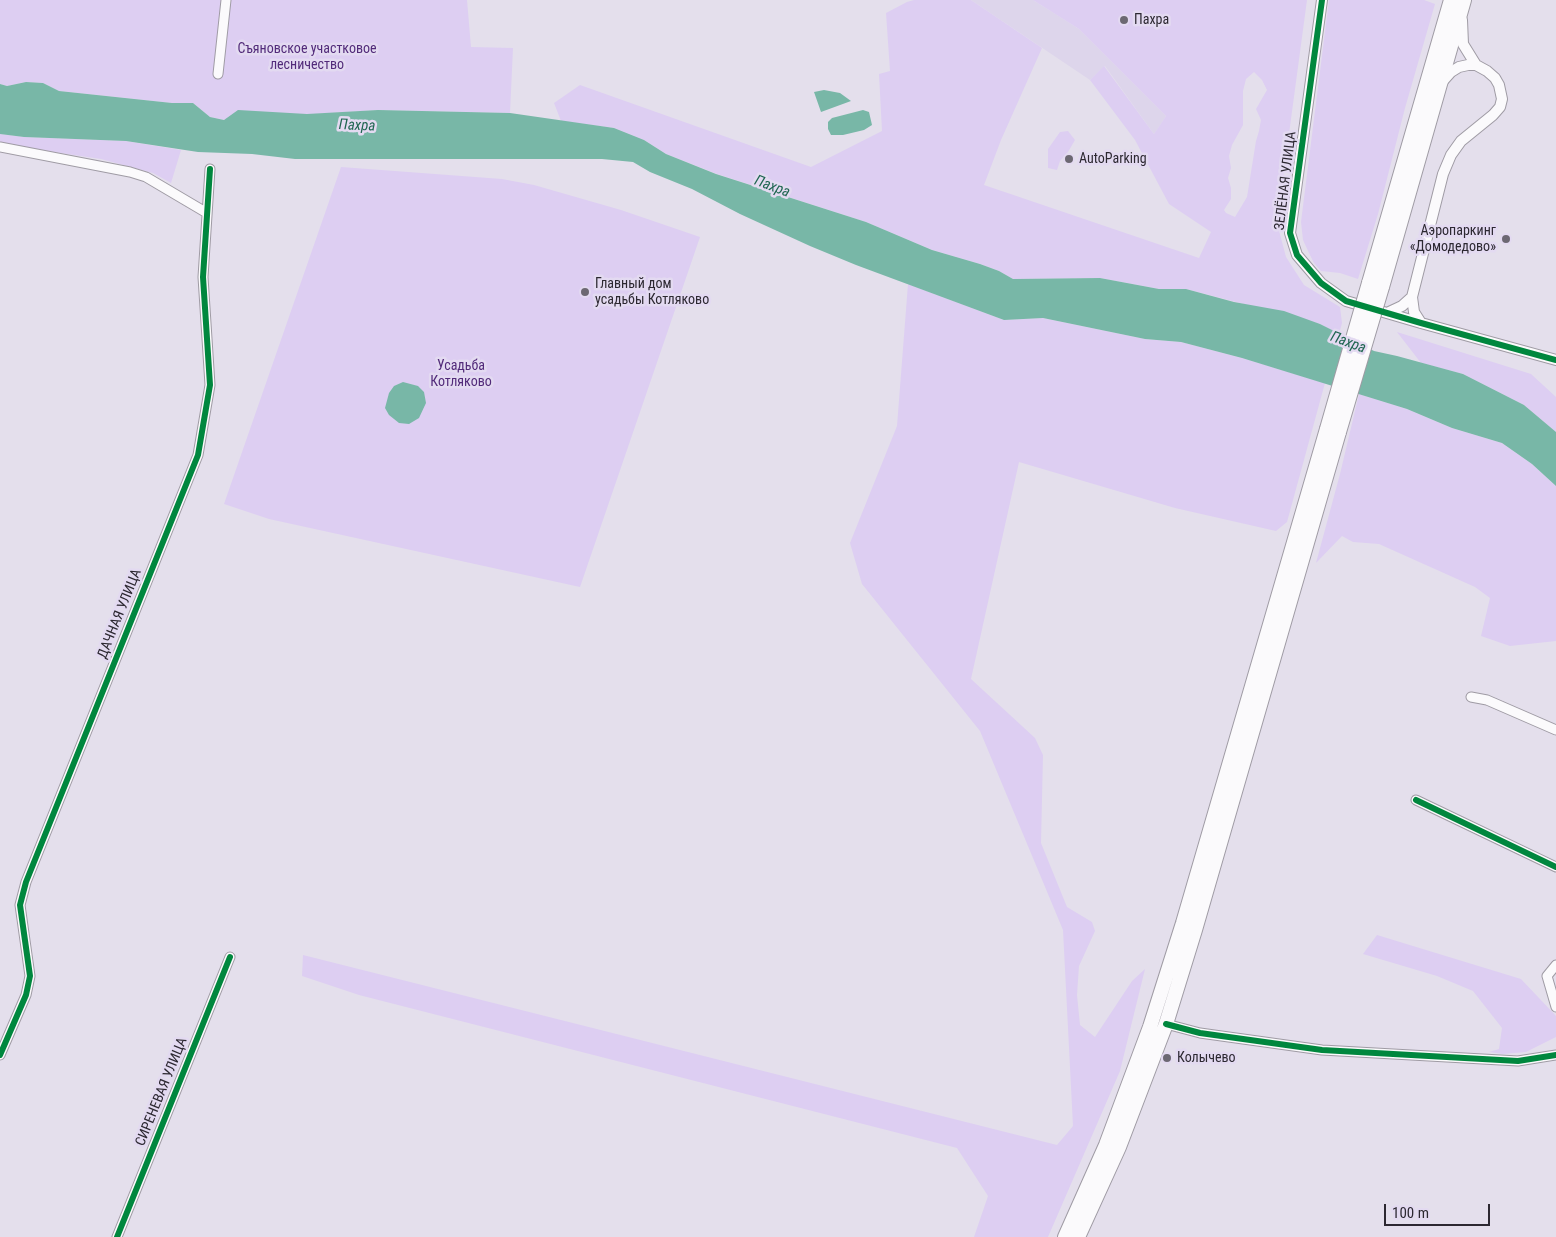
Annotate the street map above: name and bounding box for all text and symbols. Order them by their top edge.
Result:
place label: Пахра [1134,12,1169,28]
marker: Пахра [1118,14,1130,26]
park label: Съяновское участковое лесничество [237,41,377,74]
water label: Пахра [338,116,376,136]
street label: ЗЕЛЁНАЯ УЛИЦА [1272,131,1300,231]
place label: AutoParking [1079,151,1147,167]
marker: AutoParking [1063,153,1075,165]
water label: Пахра [752,172,792,202]
place label: Аэропаркинг «Домодедово» [1410,223,1496,256]
marker: Аэропаркинг «Домодедово» [1500,233,1512,245]
place label: Главный дом усадьбы Котляково [595,276,709,308]
marker: Главный дом усадьбы Котляково [579,286,591,298]
water label: Пахра [1328,328,1368,358]
park label: Усадьба Котляково [430,358,492,391]
street label: ДАЧНАЯ УЛИЦА [94,567,146,661]
street label: СИРЕНЕВАЯ УЛИЦА [133,1035,191,1149]
place label: Колычево [1177,1050,1236,1066]
marker: Колычево [1161,1052,1173,1064]
scale bar [1386,1194,1492,1226]
text: 100 m [1392,1204,1429,1222]

